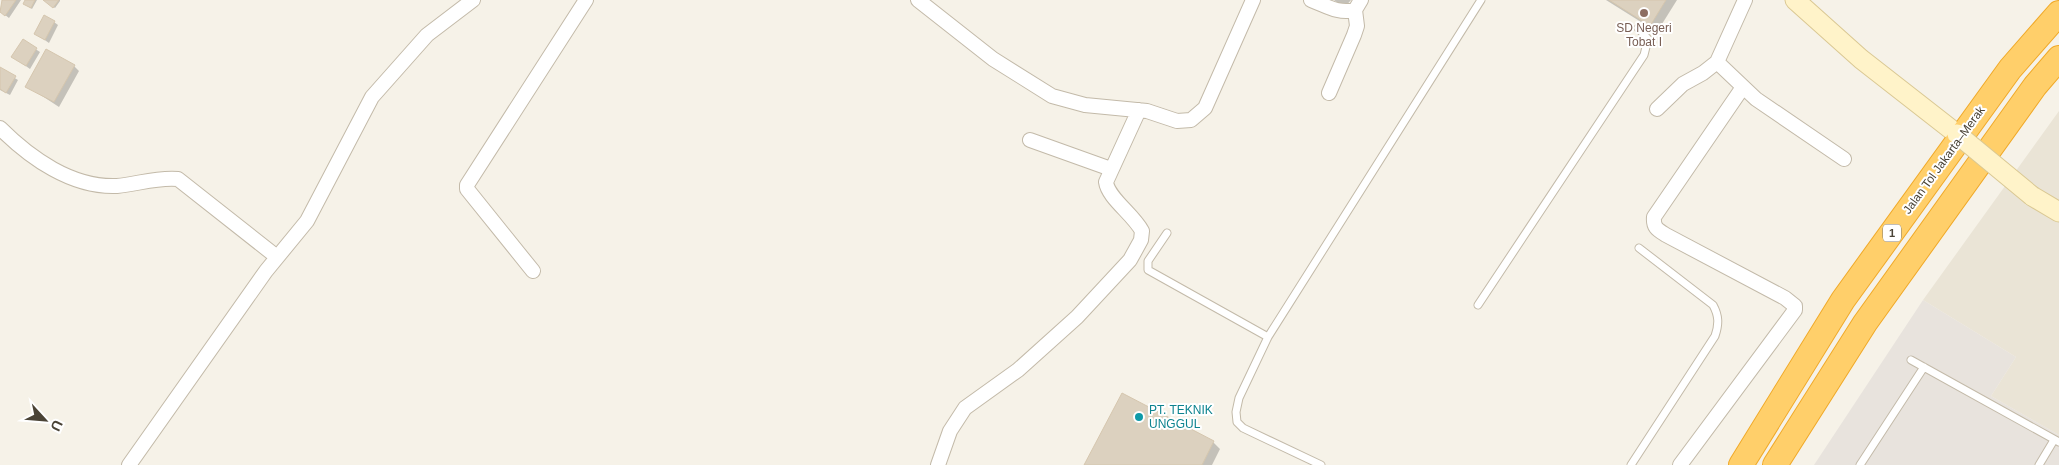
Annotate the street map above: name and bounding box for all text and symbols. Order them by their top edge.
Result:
marker: SD Negeri Tobat I [1638,7,1650,19]
place label: SD Negeri Tobat I [1616,21,1672,49]
street label: Jalan Tol Jakarta–Merak [1900,103,1988,217]
road number: 1 [1883,224,1901,242]
north arrow [20,395,70,445]
place label: PT. TEKNIK UNGGUL [1149,403,1213,431]
marker: PT. TEKNIK UNGGUL [1133,411,1145,423]
text: U [47,418,66,434]

